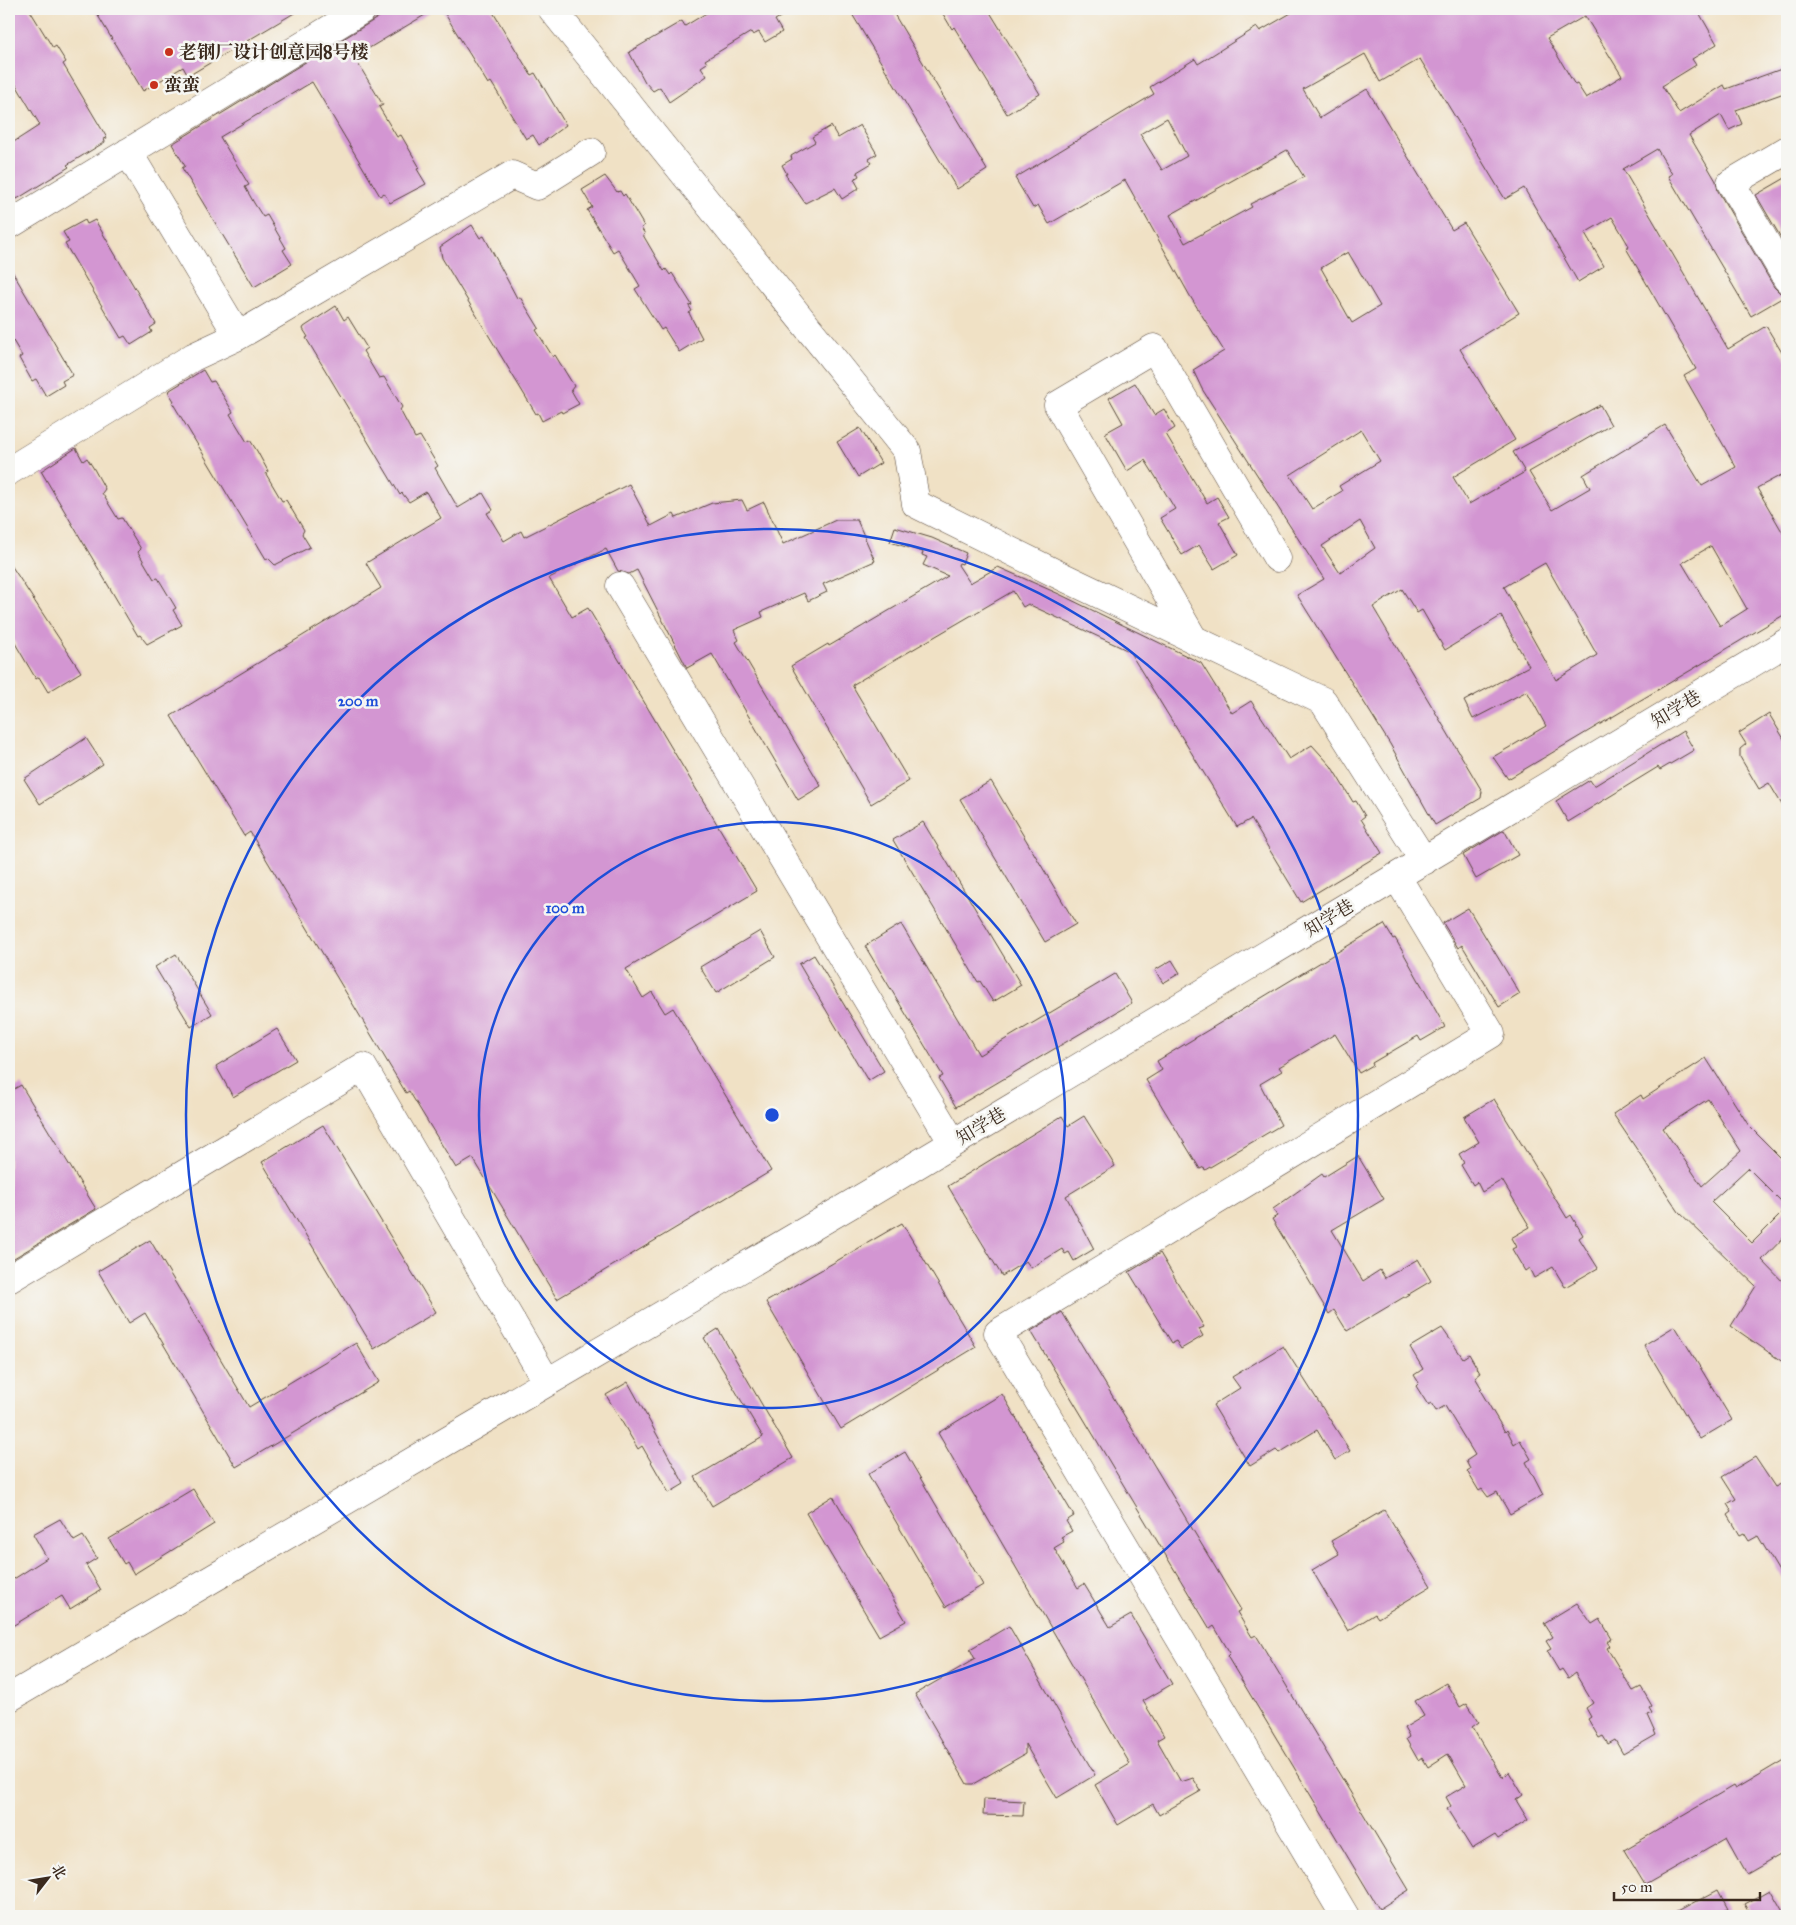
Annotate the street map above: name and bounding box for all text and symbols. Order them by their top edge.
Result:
place label: 老钢厂设计创意园8号楼 [179,41,369,63]
marker: 老钢厂设计创意园8号楼 [163,46,175,58]
place label: 蛮蛮 [164,74,200,96]
marker: 蛮蛮 [148,79,160,91]
street label: 知学巷 [1647,686,1705,732]
text: 200 m [338,692,379,710]
street label: 知学巷 [1300,895,1358,941]
text: 100 m [545,899,585,917]
street label: 知学巷 [952,1103,1010,1149]
centre of rings [763,1106,781,1124]
north arrow [22,1852,72,1902]
text: 北 [48,1861,70,1882]
scale bar [1614,1870,1760,1902]
text: 50 m [1621,1878,1653,1896]

